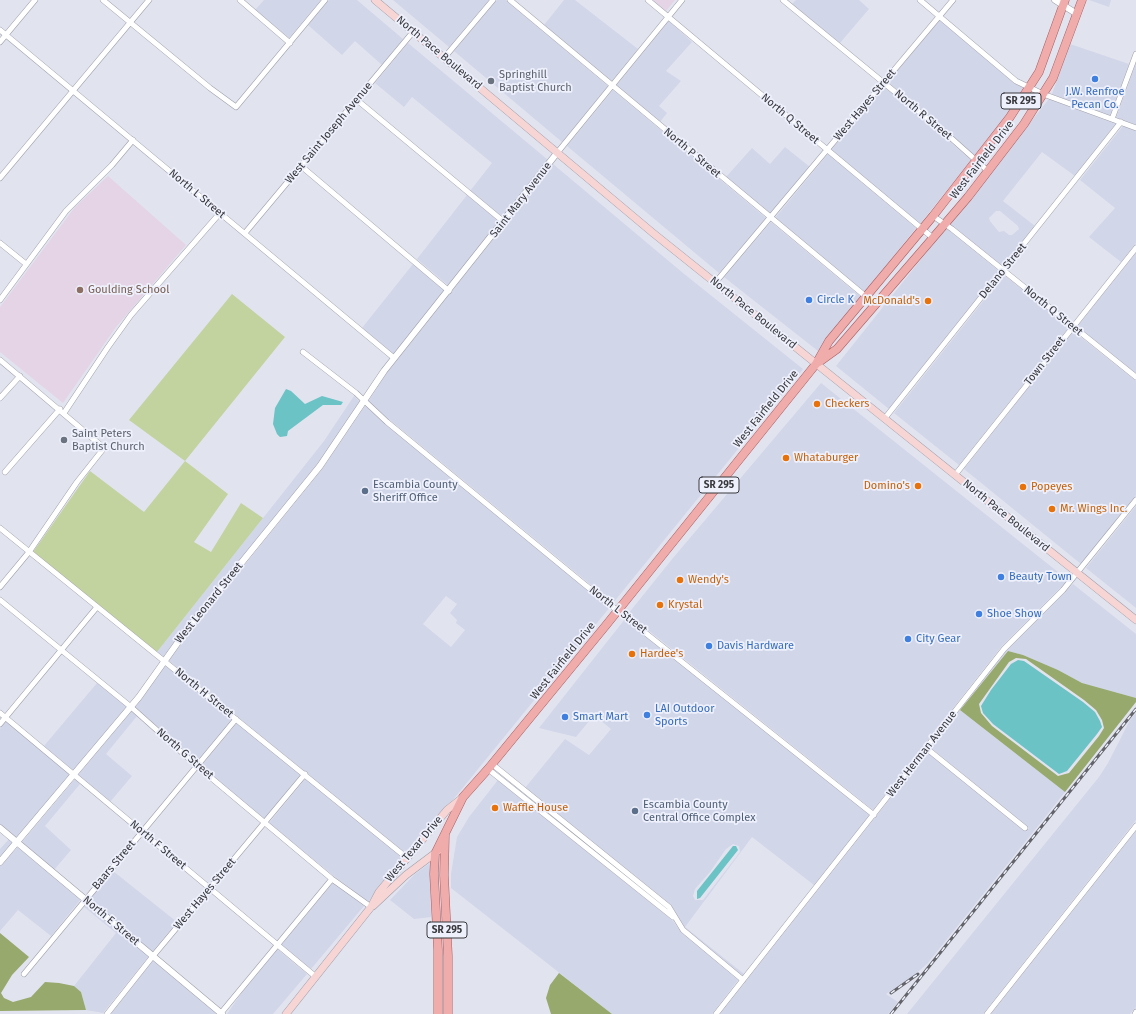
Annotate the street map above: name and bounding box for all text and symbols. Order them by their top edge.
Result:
street label: North Pace Boulevard [394,13,484,93]
street label: West Hayes Street [831,66,899,144]
place label: Springhill Baptist Church [499,68,572,94]
marker: J.W. Renfroe Pecan Co. [1090,74,1100,84]
marker: Springhill Baptist Church [486,76,496,86]
street label: West Saint Joseph Avenue [283,79,375,187]
place label: J.W. Renfroe Pecan Co. [1066,85,1124,111]
street label: North R Street [892,87,954,143]
street label: North Q Street [758,91,822,147]
road number: SR 295 [1001,93,1041,109]
street label: West Fairfield Drive [947,118,1017,202]
street label: North P Street [661,125,723,181]
street label: Saint Mary Avenue [487,160,555,240]
street label: North L Street [166,167,228,221]
street label: Delano Street [977,240,1029,302]
street label: North Pace Boulevard [707,274,799,352]
place label: Goulding School [88,283,169,297]
street label: North Q Street [1021,283,1085,339]
marker: Goulding School [75,285,85,295]
place label: Circle K [817,293,854,307]
place label: McDonald's [863,294,920,308]
marker: Circle K [804,295,814,305]
marker: McDonald's [923,296,933,306]
street label: Town Street [1022,334,1068,388]
street label: West Fairfield Drive [731,368,801,450]
place label: Checkers [825,397,869,411]
marker: Checkers [812,399,822,409]
place label: Saint Peters Baptist Church [72,427,145,453]
marker: Saint Peters Baptist Church [59,435,69,445]
place label: Whataburger [794,451,858,465]
marker: Whataburger [781,453,791,463]
road number: SR 295 [699,477,739,493]
street label: North Pace Boulevard [960,477,1052,555]
place label: Escambia County Sheriff Office [373,478,458,504]
place label: Domino's [864,479,910,493]
place label: Popeyes [1031,480,1072,494]
marker: Domino's [913,481,923,491]
marker: Popeyes [1018,482,1028,492]
marker: Escambia County Sheriff Office [360,486,370,496]
place label: Mr. Wings Inc. [1060,502,1128,516]
marker: Mr. Wings Inc. [1047,504,1057,514]
street label: West Leonard Street [172,560,246,646]
place label: Beauty Town [1009,570,1072,584]
marker: Beauty Town [996,572,1006,582]
place label: Wendy's [688,573,729,587]
marker: Wendy's [675,575,685,585]
street label: North L Street [586,583,650,637]
place label: Krystal [668,598,702,612]
marker: Krystal [655,600,665,610]
place label: Shoe Show [987,607,1042,621]
marker: Shoe Show [974,609,984,619]
street label: West Fairfield Drive [528,620,598,702]
place label: City Gear [916,632,961,646]
marker: City Gear [903,634,913,644]
place label: Davis Hardware [717,639,794,653]
marker: Davis Hardware [704,641,714,651]
place label: Hardee's [640,647,683,661]
marker: Hardee's [627,649,637,659]
street label: North H Street [172,665,236,721]
place label: LAI Outdoor Sports [655,702,714,728]
street label: West Herman Avenue [884,708,960,800]
place label: Smart Mart [573,710,628,724]
marker: LAI Outdoor Sports [642,710,652,720]
marker: Smart Mart [560,712,570,722]
street label: North G Street [154,726,216,782]
place label: Escambia County Central Office Complex [643,798,756,824]
place label: Waffle House [503,801,568,815]
marker: Waffle House [490,803,500,813]
marker: Escambia County Central Office Complex [630,806,640,816]
street label: West Texar Drive [383,813,445,885]
street label: North F Street [127,818,189,872]
street label: Baars Street [89,838,139,892]
street label: West Hayes Street [171,855,239,933]
street label: North E Street [80,893,142,949]
road number: SR 295 [427,922,467,938]

